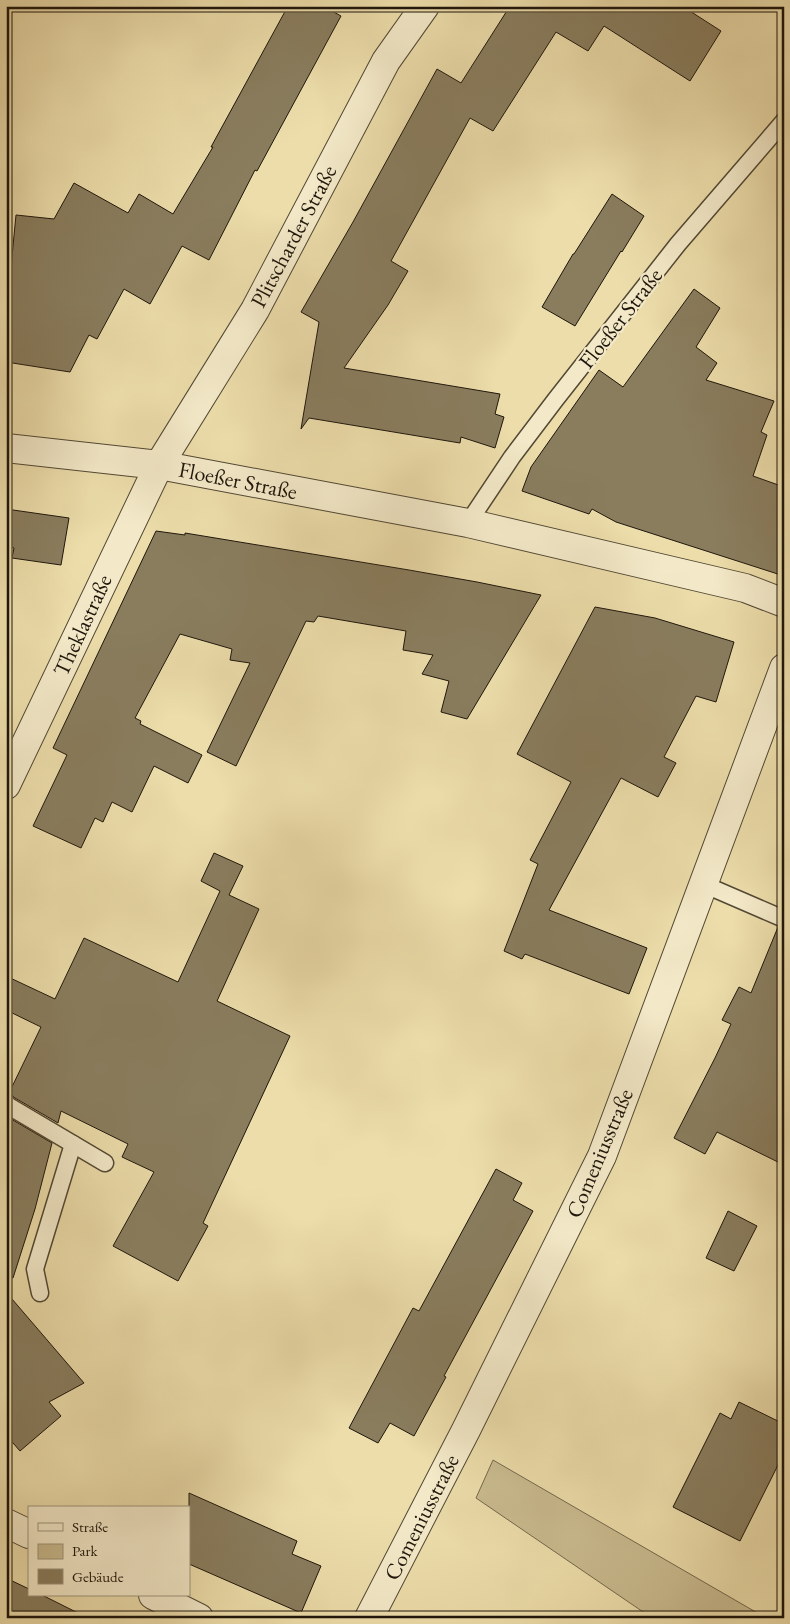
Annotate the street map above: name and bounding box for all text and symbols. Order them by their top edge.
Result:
street label: Plitscharder Straße [244,159,343,313]
street label: Floeßer Straße [572,262,669,375]
street label: Floeßer Straße [176,455,300,506]
street label: Theklastraße [46,569,119,681]
street label: Comeniusstraße [559,1084,640,1222]
street label: Comeniusstraße [377,1449,466,1585]
legend [28,1506,190,1596]
text: Straße [72,1517,108,1536]
text: Park [72,1541,99,1560]
text: Gebäude [72,1567,124,1586]

